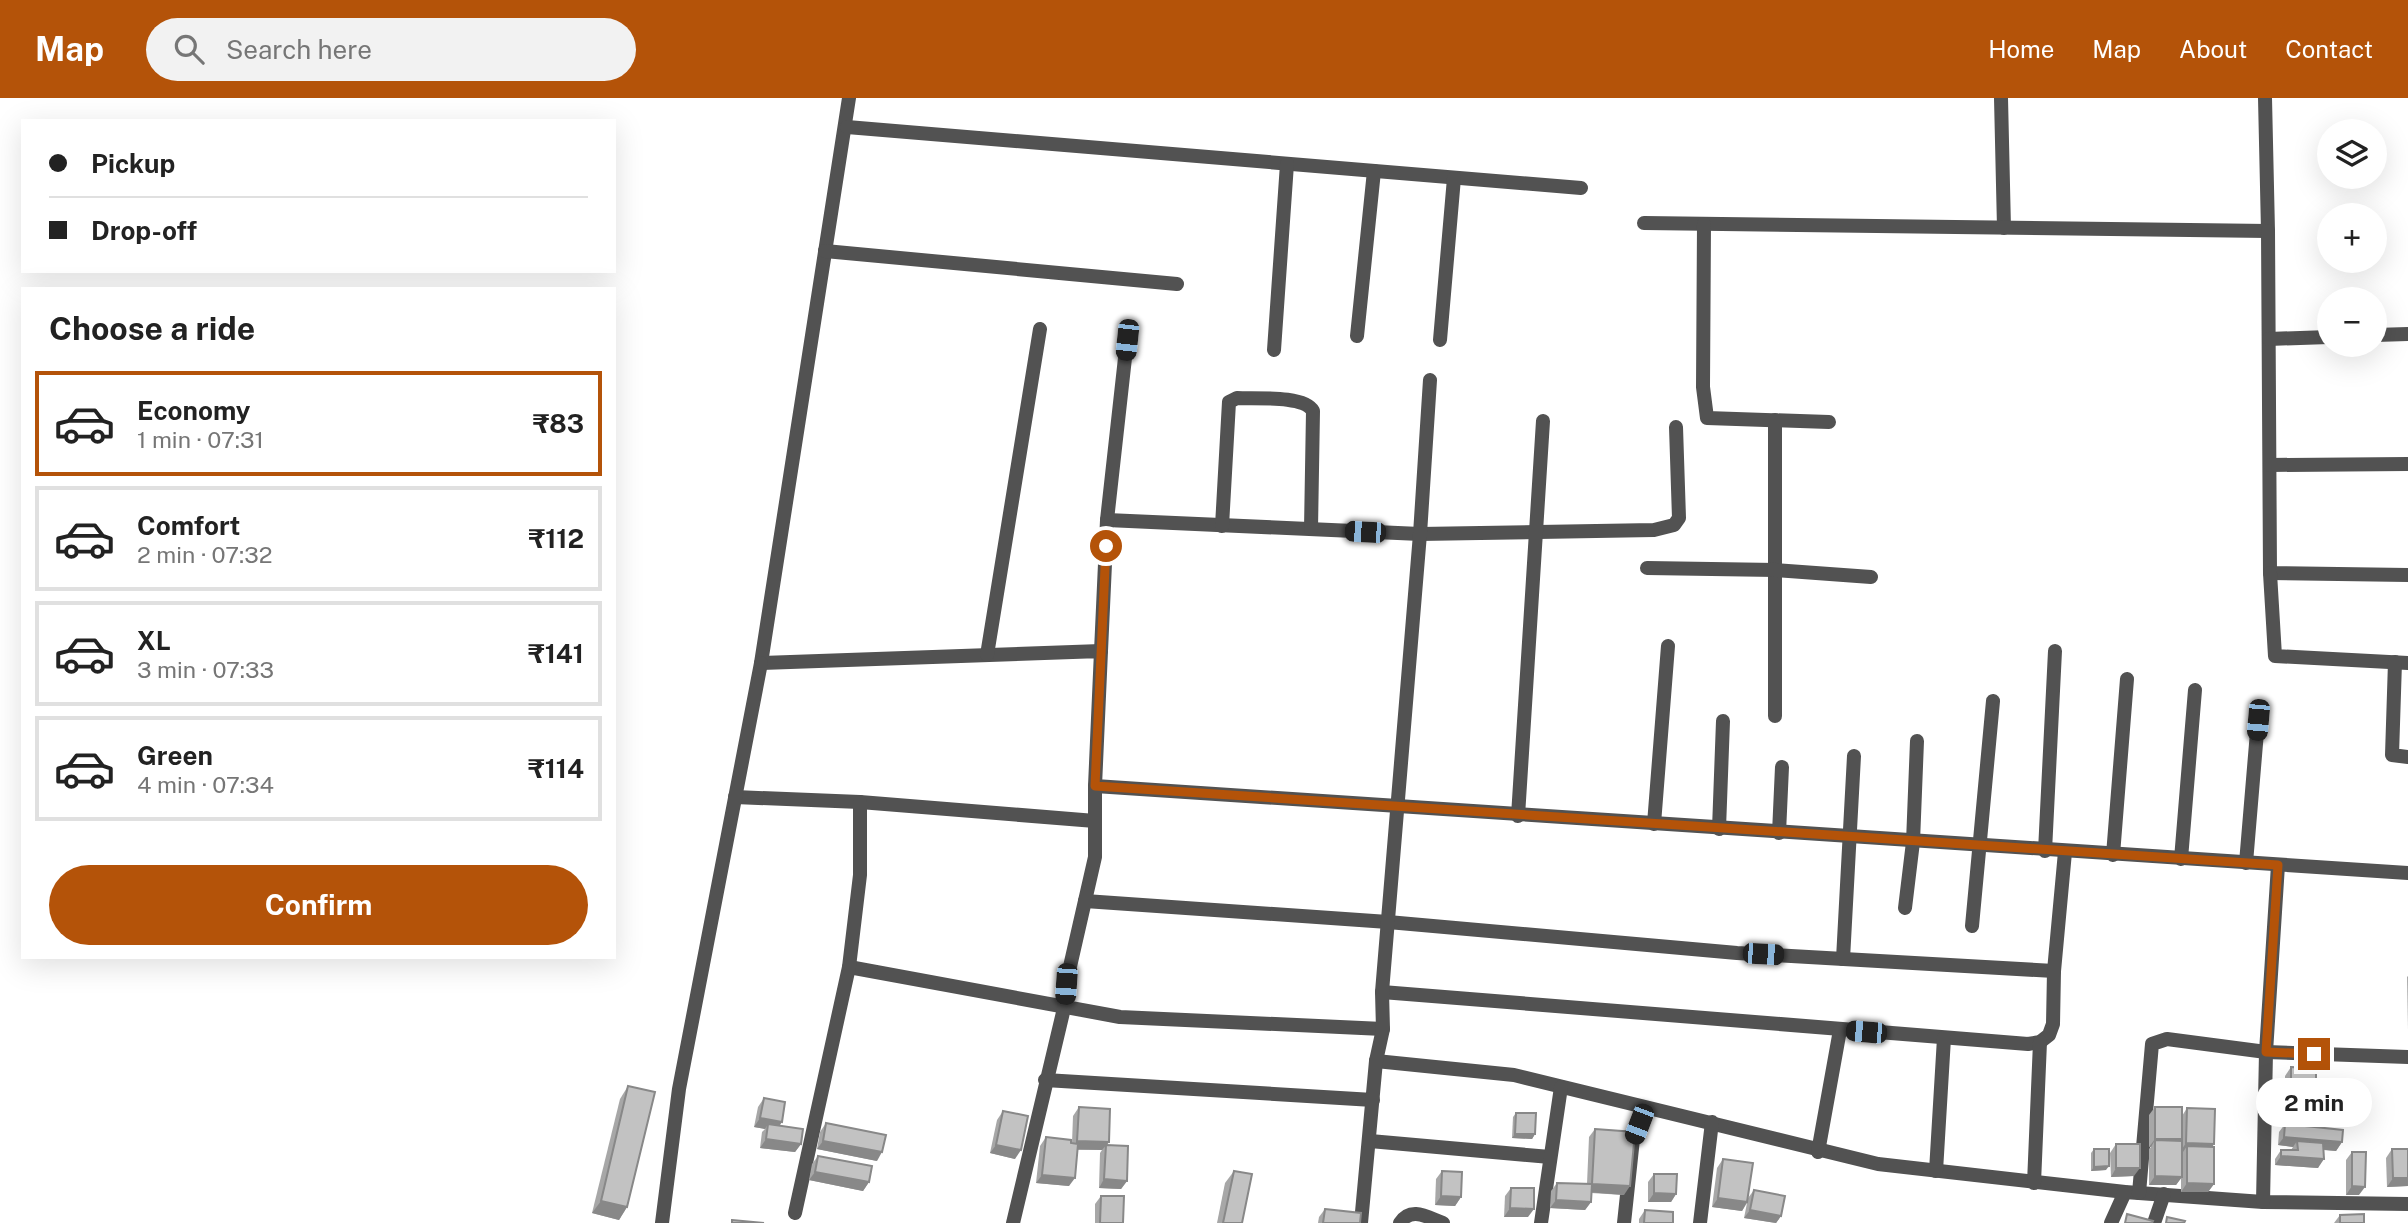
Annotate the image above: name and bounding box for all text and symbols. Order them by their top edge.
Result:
search box [146,18,636,81]
text: Map [35,30,104,68]
icon: search [170,30,208,68]
text: Search here [226,34,372,65]
text: Home [1988,35,2054,63]
text: Map [2092,35,2141,63]
text: About [2179,35,2247,63]
text: Contact [2285,35,2373,63]
map controls [2317,119,2387,357]
button: layers [2317,119,2387,189]
text: Pickup [91,148,175,179]
button: + [2317,203,2387,273]
text: Drop-off [91,215,197,246]
button: − [2317,287,2387,357]
text: Choose a ride [49,310,255,347]
car [1115,318,1140,362]
icon: car [53,392,116,455]
text: Economy [137,395,250,426]
text: ₹83 [533,408,584,439]
text: 1 min · 07:31 [137,426,264,453]
icon: car [53,507,116,570]
text: Comfort [137,510,240,541]
car [1344,520,1387,544]
text: ₹112 [529,523,584,554]
route start [1090,530,1122,562]
text: 2 min · 07:32 [137,541,272,568]
icon: car [53,622,116,685]
text: XL [137,625,171,656]
text: ₹141 [528,638,584,669]
text: 3 min · 07:33 [137,656,274,683]
car [2246,698,2271,742]
icon: car [53,737,116,800]
text: Green [137,740,213,771]
text: ₹114 [528,753,584,784]
text: 4 min · 07:34 [137,771,274,798]
button: Confirm [49,865,588,945]
car [1742,942,1785,966]
car [1055,962,1078,1006]
car [1845,1020,1888,1044]
route end [2298,1038,2330,1070]
callout: 2 min [2256,1079,2372,1128]
text: 2 min [2284,1089,2344,1116]
car [1622,1101,1657,1147]

